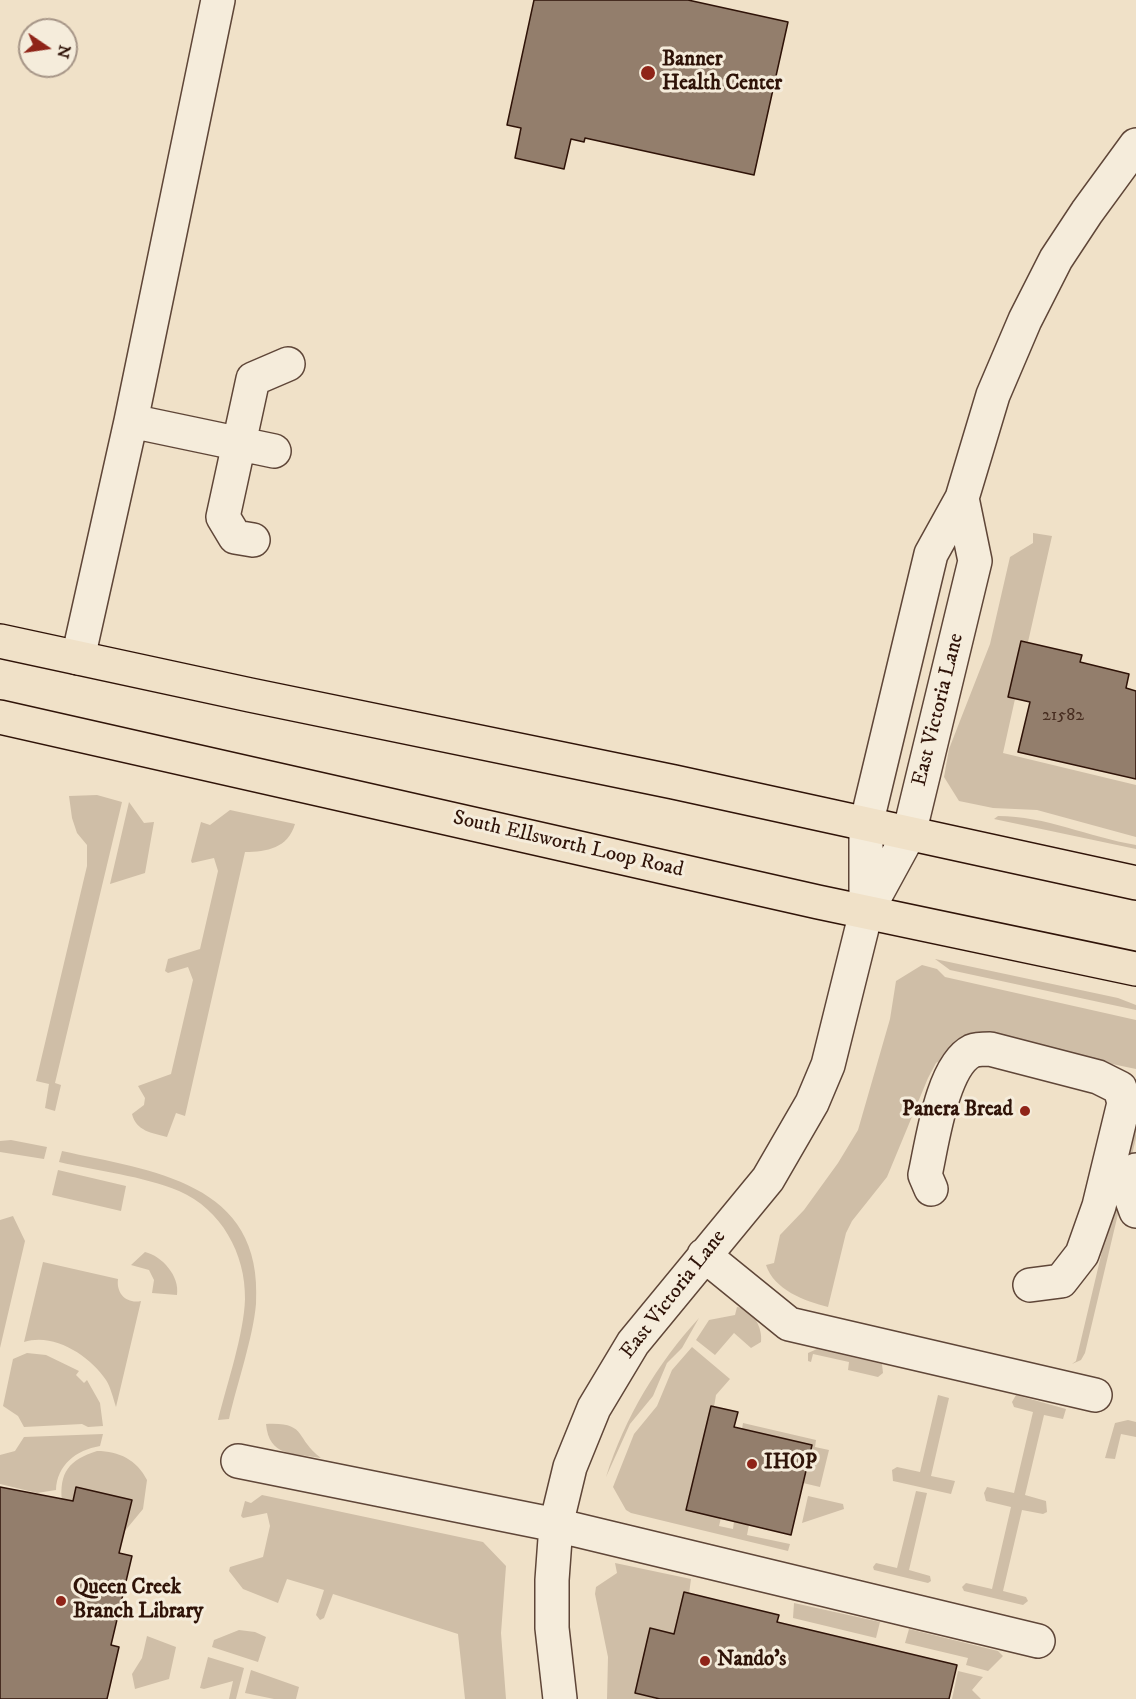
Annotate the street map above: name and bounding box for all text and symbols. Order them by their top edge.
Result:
north arrow [18,18,78,78]
text: N [52,43,75,60]
place label: Banner Health Center [662,48,782,98]
marker: Banner Health Center [639,64,657,82]
street label: East Victoria Lane [908,631,970,789]
house number: 21582 [1042,705,1084,727]
street label: South Ellsworth Loop Road [450,806,686,884]
place label: Panera Bread [902,1098,1013,1124]
marker: Panera Bread [1018,1104,1032,1118]
street label: East Victoria Lane [616,1225,732,1365]
place label: IHOP [764,1451,817,1477]
marker: IHOP [745,1457,759,1471]
place label: Queen Creek Branch Library [73,1576,203,1626]
marker: Queen Creek Branch Library [54,1594,68,1608]
place label: Nando's [717,1648,786,1674]
marker: Nando's [698,1654,712,1668]

